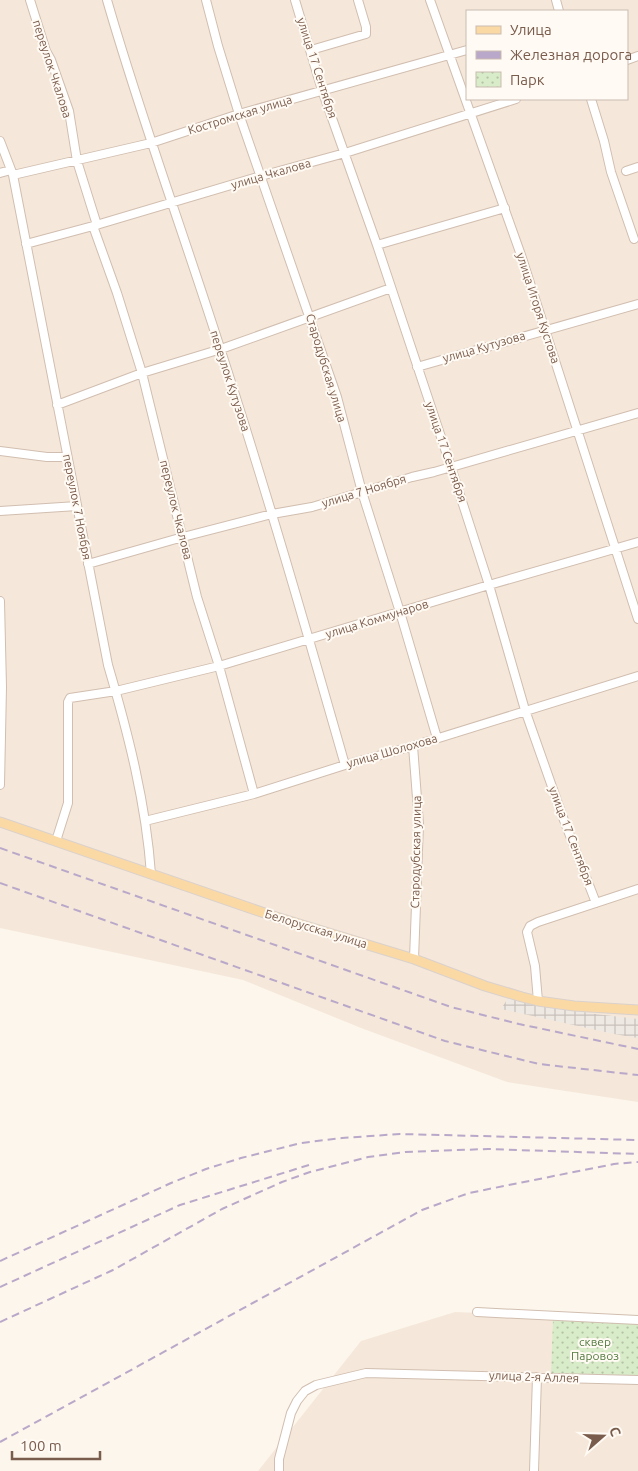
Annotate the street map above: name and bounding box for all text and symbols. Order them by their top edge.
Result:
legend [466,10,628,100]
street label: улица 17 Сентября [295,16,340,120]
street label: переулок Чкалова [30,18,74,119]
text: Улица [510,21,552,38]
text: Железная дорога [510,46,632,63]
text: Парк [510,71,545,88]
street label: Костромская улица [186,93,293,137]
street label: улица Чкалова [230,156,312,191]
street label: улица Игоря Кустова [514,251,563,365]
street label: Стародубская улица [304,312,349,424]
street label: улица Кутузова [441,328,527,365]
street label: переулок Кутузова [208,329,253,433]
street label: улица 17 Сентября [423,400,470,504]
street label: переулок 7 Ноября [61,453,94,561]
street label: переулок Чкалова [158,459,195,561]
street label: улица 7 Ноября [320,472,408,510]
street label: улица Коммунаров [324,597,430,640]
street label: улица Шолохова [345,731,439,770]
street label: улица 17 Сентября [547,784,596,887]
street label: Стародубская улица [408,796,423,908]
street label: Белорусская улица [263,907,369,950]
park label: сквер Паровоз [571,1335,619,1362]
street label: улица 2-я Аллея [489,1368,579,1385]
north arrow [578,1411,628,1461]
text: С [606,1425,624,1439]
scale bar [12,1428,100,1460]
text: 100 m [20,1437,62,1454]

